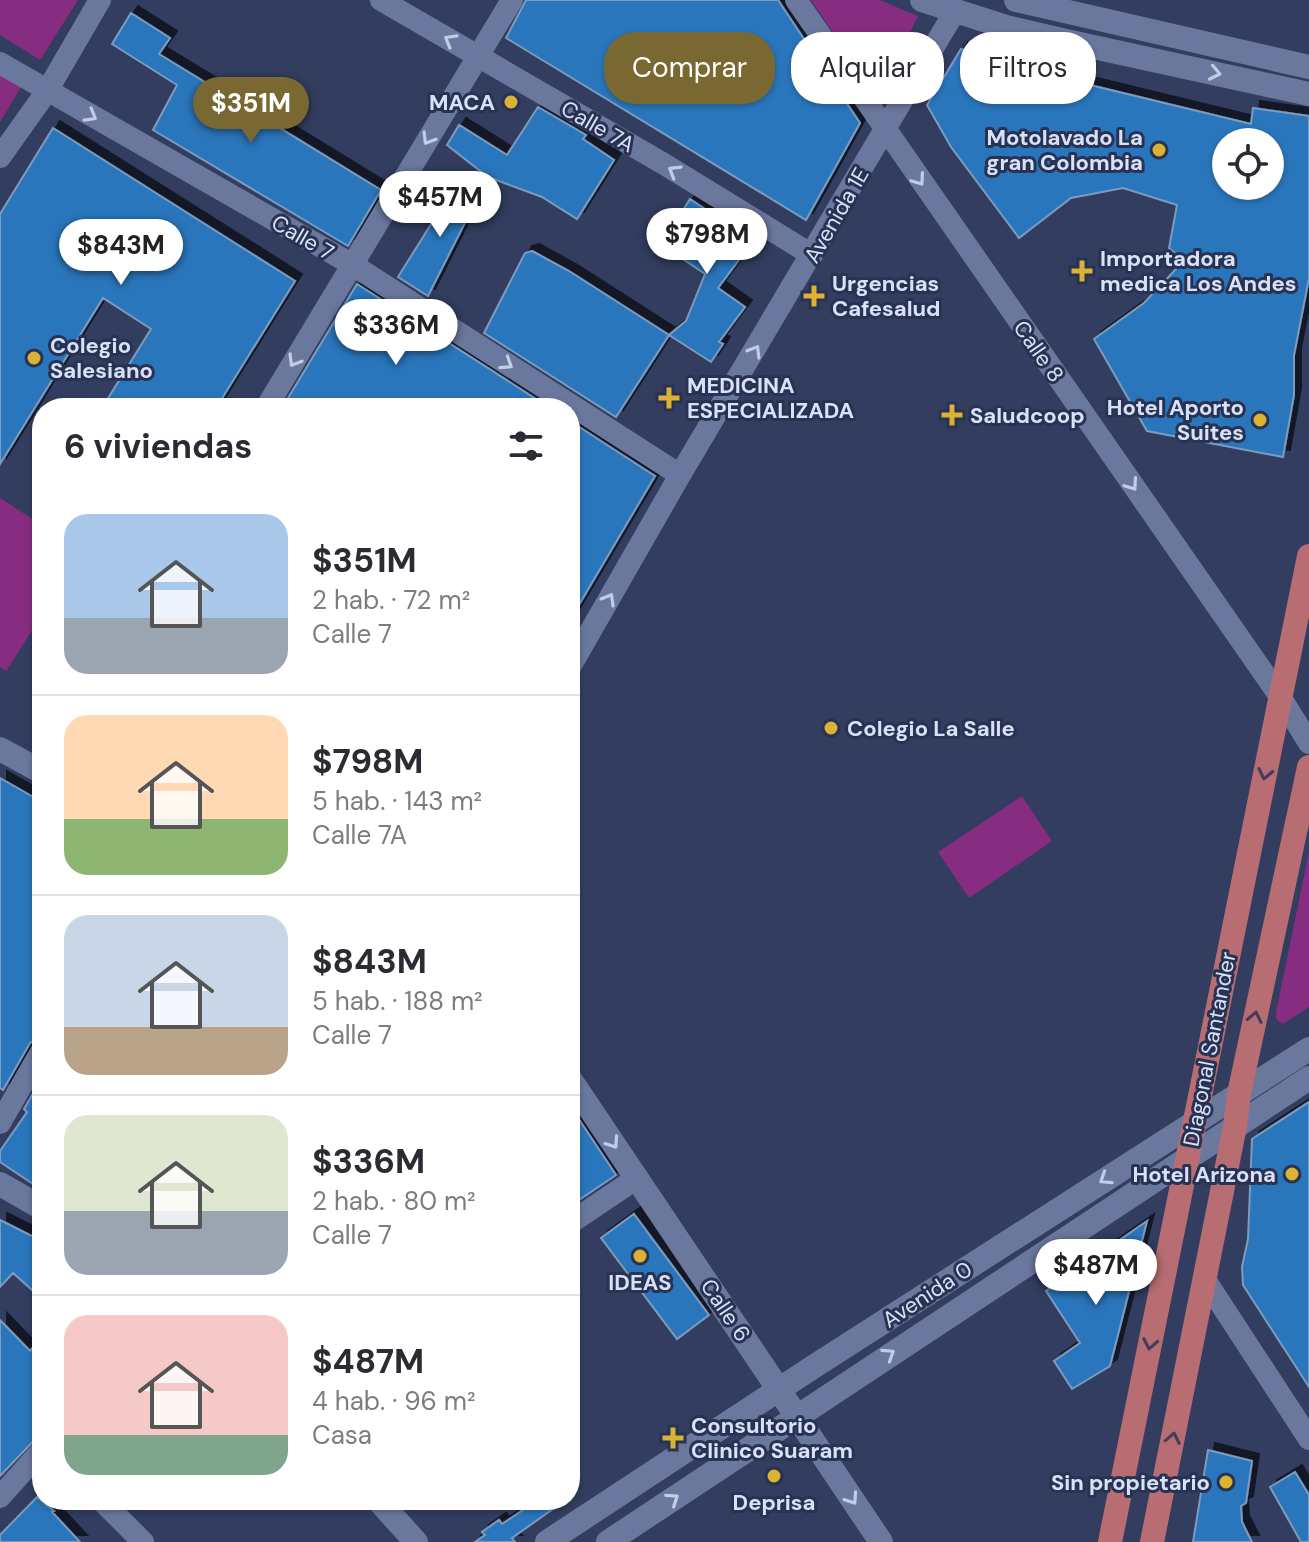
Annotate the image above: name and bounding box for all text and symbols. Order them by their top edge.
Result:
chip: Comprar [604,32,775,104]
chip: Alquilar [791,32,944,104]
chip: Filtros [960,32,1096,104]
one-way arrow [444,34,458,50]
one-way arrow [1208,64,1222,81]
pin: $351M [195,77,307,145]
text: $351M [211,86,291,120]
place label: MACA [429,88,495,117]
marker: MACA [502,93,520,111]
street label: Calle 7A [556,94,640,159]
one-way arrow [83,106,97,122]
place label: Motolavado La gran Colombia [986,123,1143,177]
map controls [1212,128,1284,200]
button: locate [1212,128,1284,200]
one-way arrow [422,130,438,145]
marker: Motolavado La gran Colombia [1150,141,1168,159]
street label: Avenida 1E [797,162,875,268]
one-way arrow [668,165,683,181]
pin: $457M [384,171,496,239]
one-way arrow [909,171,924,185]
text: $457M [397,180,483,214]
street label: Calle 7 [266,208,339,267]
pin: $798M [651,208,763,276]
text: $798M [664,217,750,251]
pin: $843M [65,219,177,287]
text: $843M [77,228,165,262]
place label: Importadora medica Los Andes [1100,244,1296,298]
marker: Importadora medica Los Andes [1071,260,1093,282]
place label: Urgencias Cafesalud [832,269,941,323]
marker: Urgencias Cafesalud [803,285,825,307]
pin: $336M [340,299,452,367]
text: $336M [353,308,439,342]
street label: Calle 8 [1007,315,1070,388]
place label: Colegio Salesiano [50,331,153,385]
one-way arrow [745,345,761,360]
marker: Colegio Salesiano [25,349,43,367]
one-way arrow [289,353,304,367]
one-way arrow [498,355,513,370]
place label: MEDICINA ESPECIALIZADA [687,371,854,425]
marker: MEDICINA ESPECIALIZADA [658,387,680,409]
place label: Hotel Aporto Suites [1107,393,1244,447]
place label: Saludcoop [970,401,1085,430]
marker: Saludcoop [941,404,963,426]
marker: Hotel Aporto Suites [1251,411,1269,429]
text: 6 viviendas [64,424,252,469]
icon: filters [504,424,548,468]
one-way arrow [1122,476,1137,490]
text: $351M [312,538,417,583]
icon: home [128,546,224,642]
text: 2 hab. · 72 m² [312,583,470,617]
one-way arrow [599,593,615,608]
text: Calle 7 [312,617,392,651]
place label: Colegio La Salle [847,714,1015,743]
marker: Colegio La Salle [822,719,840,737]
text: $798M [312,739,423,784]
icon: home [128,747,224,843]
one-way arrow [1257,767,1274,781]
text: 5 hab. · 143 m² [312,784,482,818]
text: Calle 7A [312,818,407,852]
text: $843M [312,939,427,984]
icon: home [128,947,224,1043]
street label: Diagonal Santander [1176,949,1243,1149]
text: 5 hab. · 188 m² [312,984,483,1018]
one-way arrow [1246,1011,1263,1024]
text: Calle 7 [312,1018,392,1052]
one-way arrow [604,1135,619,1149]
text: $336M [312,1139,425,1184]
icon: home [128,1147,224,1243]
place label: Hotel Arizona [1132,1160,1276,1189]
marker: Hotel Arizona [1283,1165,1301,1183]
one-way arrow [1099,1170,1114,1185]
text: 2 hab. · 80 m² [312,1184,476,1218]
text: Calle 7 [312,1218,392,1252]
pin: $487M [1040,1239,1152,1307]
marker: IDEAS [631,1247,649,1265]
text: $487M [1053,1248,1139,1282]
street label: Avenida 0 [877,1255,978,1334]
place label: IDEAS [608,1268,672,1297]
street label: Calle 6 [694,1273,757,1347]
one-way arrow [1142,1336,1159,1350]
text: $487M [312,1339,424,1384]
icon: home [128,1347,224,1443]
one-way arrow [881,1349,895,1364]
text: 4 hab. · 96 m² [312,1384,476,1418]
place label: Consultorio Clinico Suaram [691,1411,853,1465]
text: Casa [312,1418,372,1452]
marker: Consultorio Clinico Suaram [662,1427,684,1449]
one-way arrow [1164,1432,1181,1445]
marker: Deprisa [765,1467,783,1485]
place label: Sin propietario [1051,1468,1210,1497]
marker: Sin propietario [1217,1473,1235,1491]
place label: Deprisa [733,1488,815,1517]
one-way arrow [842,1490,857,1504]
one-way arrow [664,1493,679,1508]

